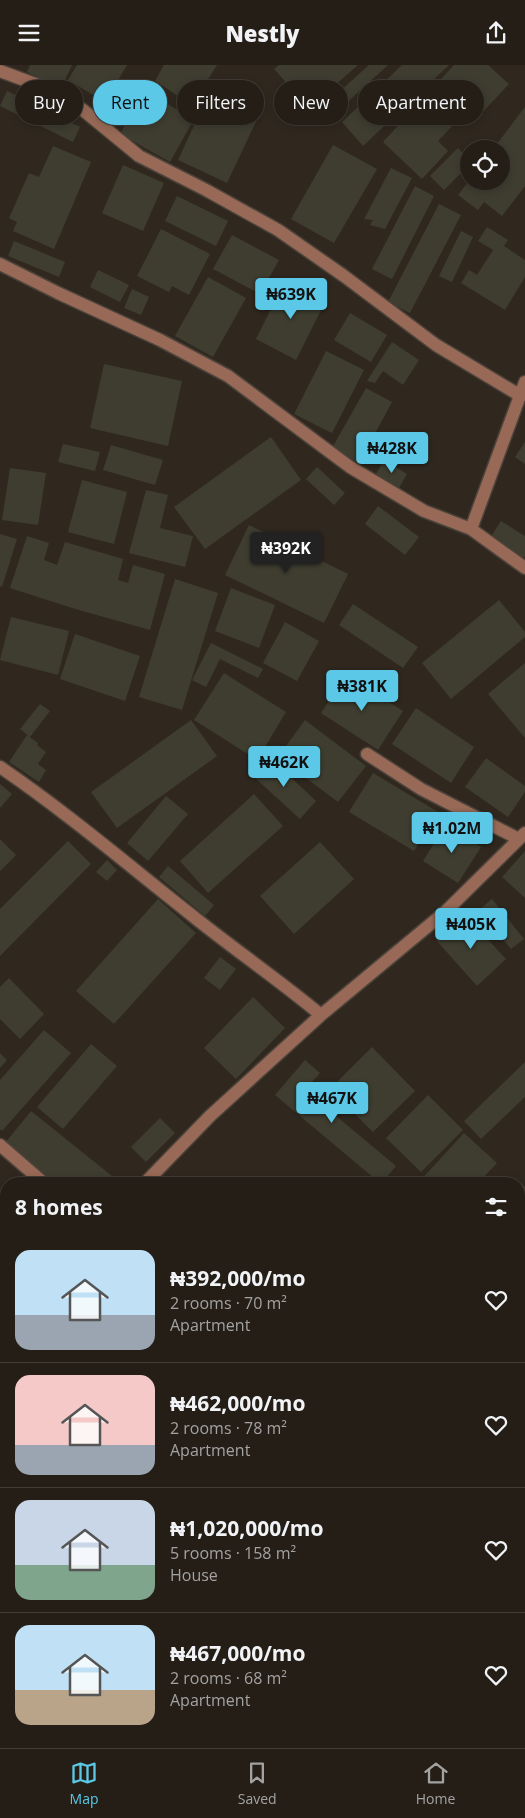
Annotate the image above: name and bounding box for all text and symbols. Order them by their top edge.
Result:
text: Nestly [226,18,299,48]
icon: menu [15,19,43,47]
icon: share [482,19,510,47]
chip: Buy [15,80,83,125]
chip: Rent [93,80,167,125]
chip: Filters [177,80,264,125]
chip: New [274,80,348,125]
chip: Apartment [358,80,484,125]
map controls [460,140,510,190]
button: locate [460,140,510,190]
pin: ₦639K [256,277,326,320]
text: ₦639K [266,283,316,305]
pin: ₦428K [357,431,427,474]
text: ₦428K [367,437,417,459]
pin: ₦392K [251,531,321,574]
text: ₦392K [261,537,311,559]
pin: ₦381K [327,669,397,712]
text: ₦381K [337,675,387,697]
pin: ₦462K [249,745,319,788]
text: ₦462K [259,751,309,773]
pin: ₦1.02M [411,811,493,854]
text: ₦1.02M [423,817,481,839]
pin: ₦405K [436,907,506,950]
text: ₦405K [446,913,496,935]
pin: ₦467K [297,1081,367,1124]
text: ₦467K [307,1087,357,1109]
text: 8 homes [15,1193,103,1221]
icon: filters [482,1193,510,1221]
text: ₦392,000/mo [170,1264,306,1292]
icon: home [55,1270,115,1330]
icon: heart [482,1286,510,1314]
text: 2 rooms · 70 m² [170,1292,287,1314]
text: Apartment [170,1314,250,1336]
text: ₦462,000/mo [170,1389,306,1417]
icon: home [55,1395,115,1455]
icon: heart [482,1411,510,1439]
text: 2 rooms · 78 m² [170,1417,287,1439]
text: Apartment [170,1439,250,1461]
text: ₦1,020,000/mo [170,1514,324,1542]
icon: home [55,1520,115,1580]
icon: heart [482,1536,510,1564]
text: 5 rooms · 158 m² [170,1542,296,1564]
text: House [170,1564,218,1586]
text: ₦467,000/mo [170,1639,306,1667]
icon: home [55,1645,115,1705]
icon: heart [482,1661,510,1689]
text: 2 rooms · 68 m² [170,1667,287,1689]
text: Apartment [170,1689,250,1711]
tab: Map [70,1759,99,1808]
tab: Saved [238,1759,277,1808]
tab: Home [416,1759,455,1808]

